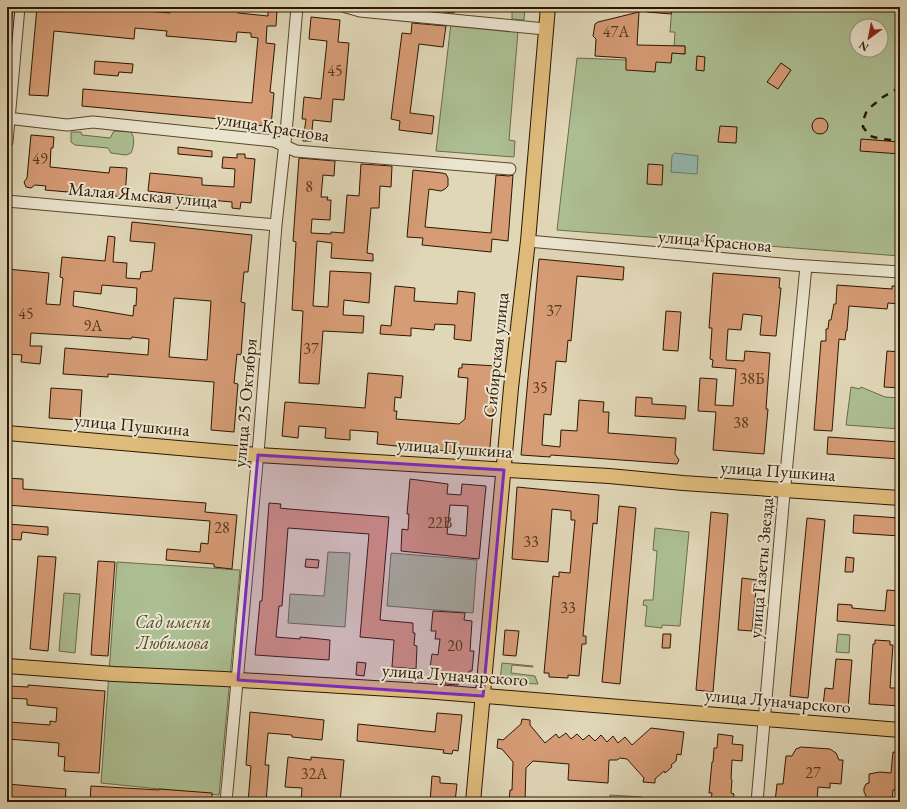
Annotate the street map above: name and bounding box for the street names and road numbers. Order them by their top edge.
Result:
street label: улица Краснова [215,106,332,147]
street label: Малая Ямская улица [67,177,220,213]
street label: улица Краснова [657,224,774,257]
street label: Сибирская улица [477,290,514,419]
street label: улица 25 Октября [227,337,262,468]
street label: улица Пушкина [73,408,191,441]
street label: улица Пушкина [397,432,514,463]
street label: улица Пушкина [720,455,837,486]
street label: улица Газеты Звезда [743,496,778,640]
street label: улица Луначарского [381,658,529,691]
street label: улица Луначарского [704,683,852,718]

